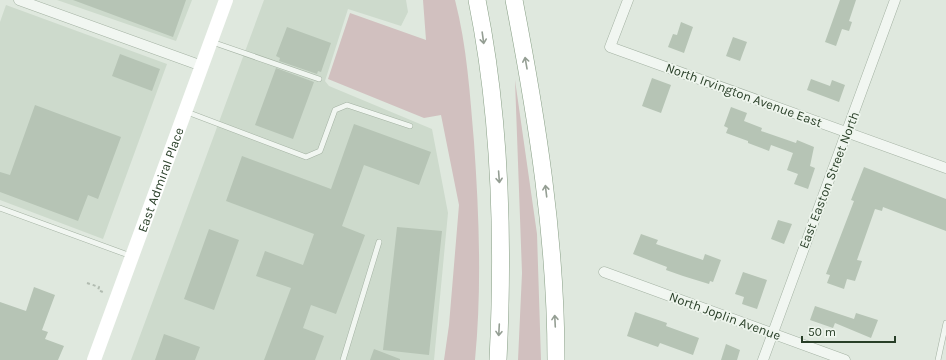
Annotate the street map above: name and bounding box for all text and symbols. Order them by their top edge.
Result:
one-way arrow [479,31,487,44]
one-way arrow [522,57,530,70]
street label: North Irvington Avenue East [664,60,824,130]
street label: East Easton Street North [796,109,862,251]
street label: East Admiral Place [134,125,186,234]
one-way arrow [495,170,502,183]
one-way arrow [542,185,549,198]
street label: North Joplin Avenue [667,289,783,343]
one-way arrow [552,315,559,328]
scale bar [802,318,895,344]
one-way arrow [496,323,503,336]
text: 50 m [808,325,836,339]

